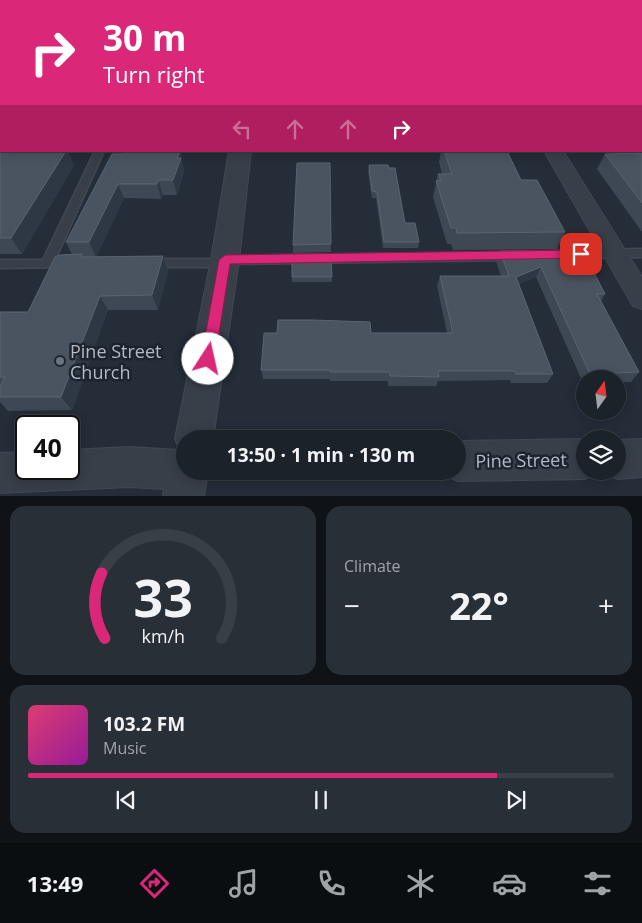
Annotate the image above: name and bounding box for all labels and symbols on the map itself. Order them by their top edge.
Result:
pin [560,233,602,275]
position arrow [181,332,233,384]
place label: Pine Street Church [70,339,161,384]
marker: Pine Street Church [54,355,66,367]
north arrow [576,370,626,420]
speed limit sign: 40 [15,415,80,480]
street label: Pine Street [475,447,567,473]

